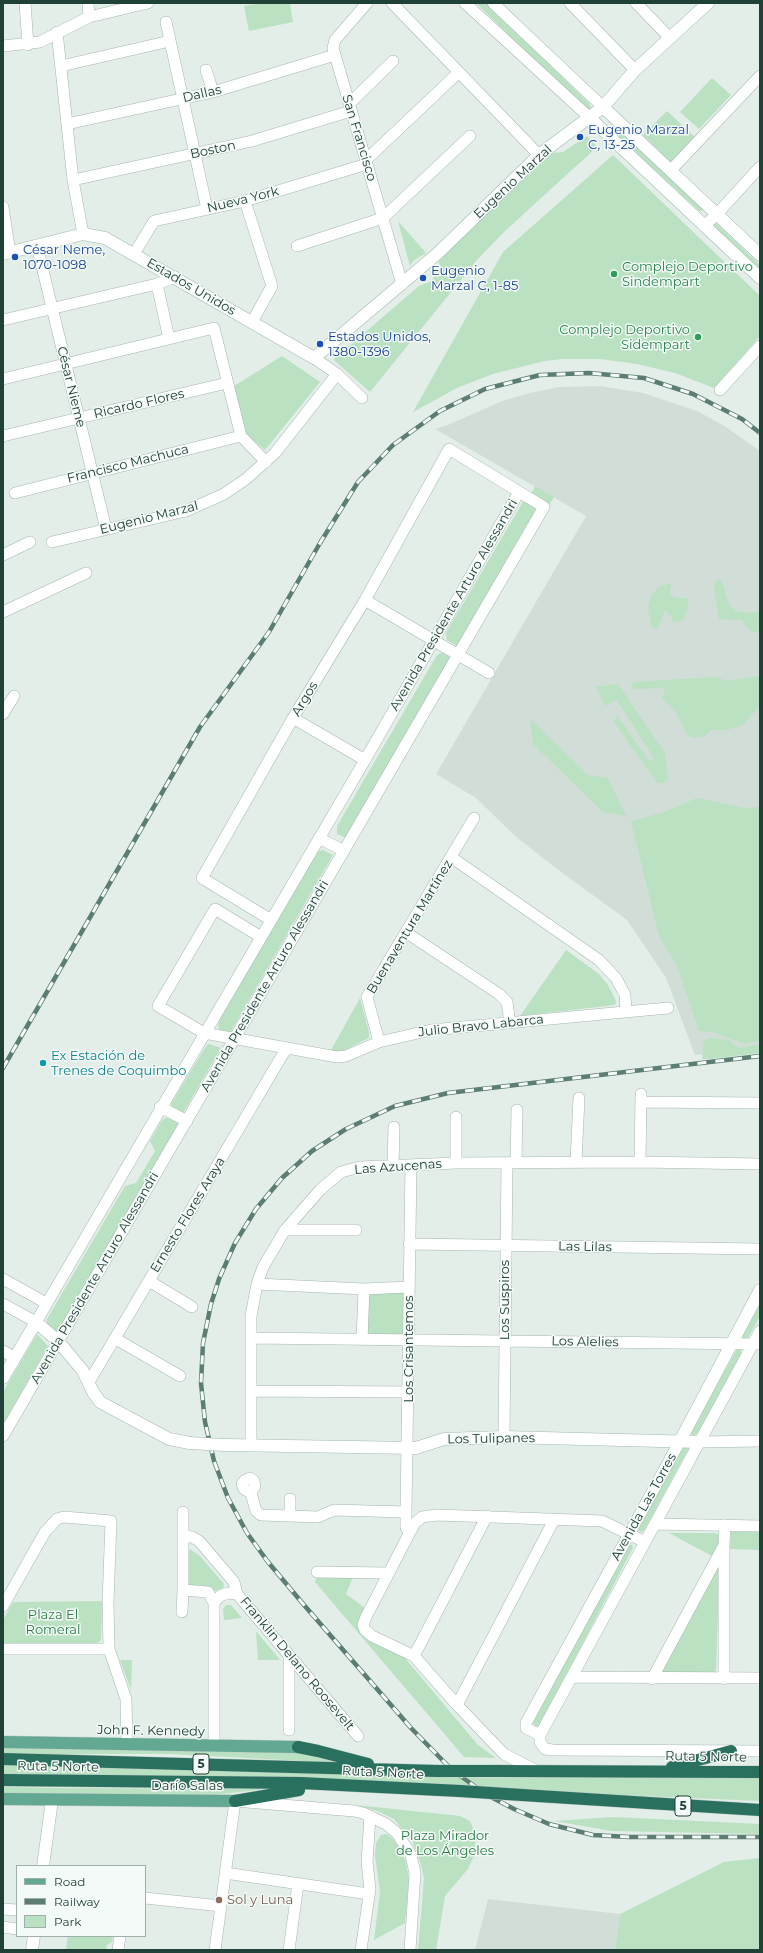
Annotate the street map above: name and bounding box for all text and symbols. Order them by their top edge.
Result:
street label: Dallas [181,82,223,106]
street label: San Francisco [338,93,380,183]
place label: Eugenio Marzal C, 13-25 [588,122,689,153]
marker: Eugenio Marzal C, 13-25 [575,132,585,142]
street label: Boston [189,138,237,162]
street label: Eugenio Marzal [471,142,555,222]
street label: Nueva York [205,184,281,216]
place label: César Neme, 1070-1098 [23,242,105,273]
marker: César Neme, 1070-1098 [10,252,20,262]
street label: Estados Unidos [144,255,238,319]
place label: Complejo Deportivo Sindempart [622,259,753,290]
place label: Eugenio Marzal C, 1-85 [431,263,518,294]
marker: Complejo Deportivo Sindempart [609,269,619,279]
marker: Eugenio Marzal C, 1-85 [418,273,428,283]
place label: Complejo Deportivo Sidempart [559,322,690,353]
place label: Estados Unidos, 1380-1396 [328,329,431,360]
marker: Complejo Deportivo Sidempart [693,332,703,342]
marker: Estados Unidos, 1380-1396 [315,339,325,349]
street label: César Nieme [53,345,89,429]
street label: Ricardo Flores [92,386,186,422]
street label: Francisco Machuca [66,441,190,487]
street label: Avenida Presidente Arturo Alessandri [387,496,521,714]
street label: Eugenio Marzal [98,498,200,538]
street label: Argos [289,679,321,719]
street label: Buenaventura Martínez [364,857,456,997]
street label: Avenida Presidente Arturo Alessandri [198,877,332,1095]
street label: Julio Bravo Labarca [418,1012,544,1040]
place label: Ex Estación de Trenes de Coquimbo [51,1048,187,1079]
marker: Ex Estación de Trenes de Coquimbo [38,1058,48,1068]
street label: Ernesto Flores Araya [147,1154,229,1276]
street label: Las Azucenas [354,1156,442,1178]
street label: Avenida Presidente Arturo Alessandri [28,1169,162,1387]
street label: Las Lilas [558,1239,612,1255]
street label: Los Suspiros [497,1260,513,1340]
street label: Los Crisantemos [401,1295,417,1403]
street label: Los Alelies [551,1334,619,1350]
street label: Los Tulipanes [447,1430,535,1448]
street label: Avenida Las Torres [608,1451,680,1563]
street label: Franklin Delano Roosevelt [237,1594,357,1734]
park label: Plaza El Romeral [25,1607,81,1638]
street label: John F. Kennedy [97,1722,205,1740]
street label: Ruta 5 Norte [665,1748,747,1766]
road number: 5 [193,1754,209,1774]
street label: Ruta 5 Norte [17,1758,99,1776]
street label: Ruta 5 Norte [342,1763,424,1783]
street label: Darío Salas [151,1778,223,1794]
road number: 5 [675,1796,691,1816]
park label: Plaza Mirador de Los Ángeles [396,1828,494,1859]
legend [16,1865,146,1937]
text: Road [54,1874,85,1889]
place label: Sol y Luna [227,1892,293,1908]
text: Railway [54,1894,100,1909]
marker: Sol y Luna [214,1895,224,1905]
text: Park [54,1914,81,1929]

